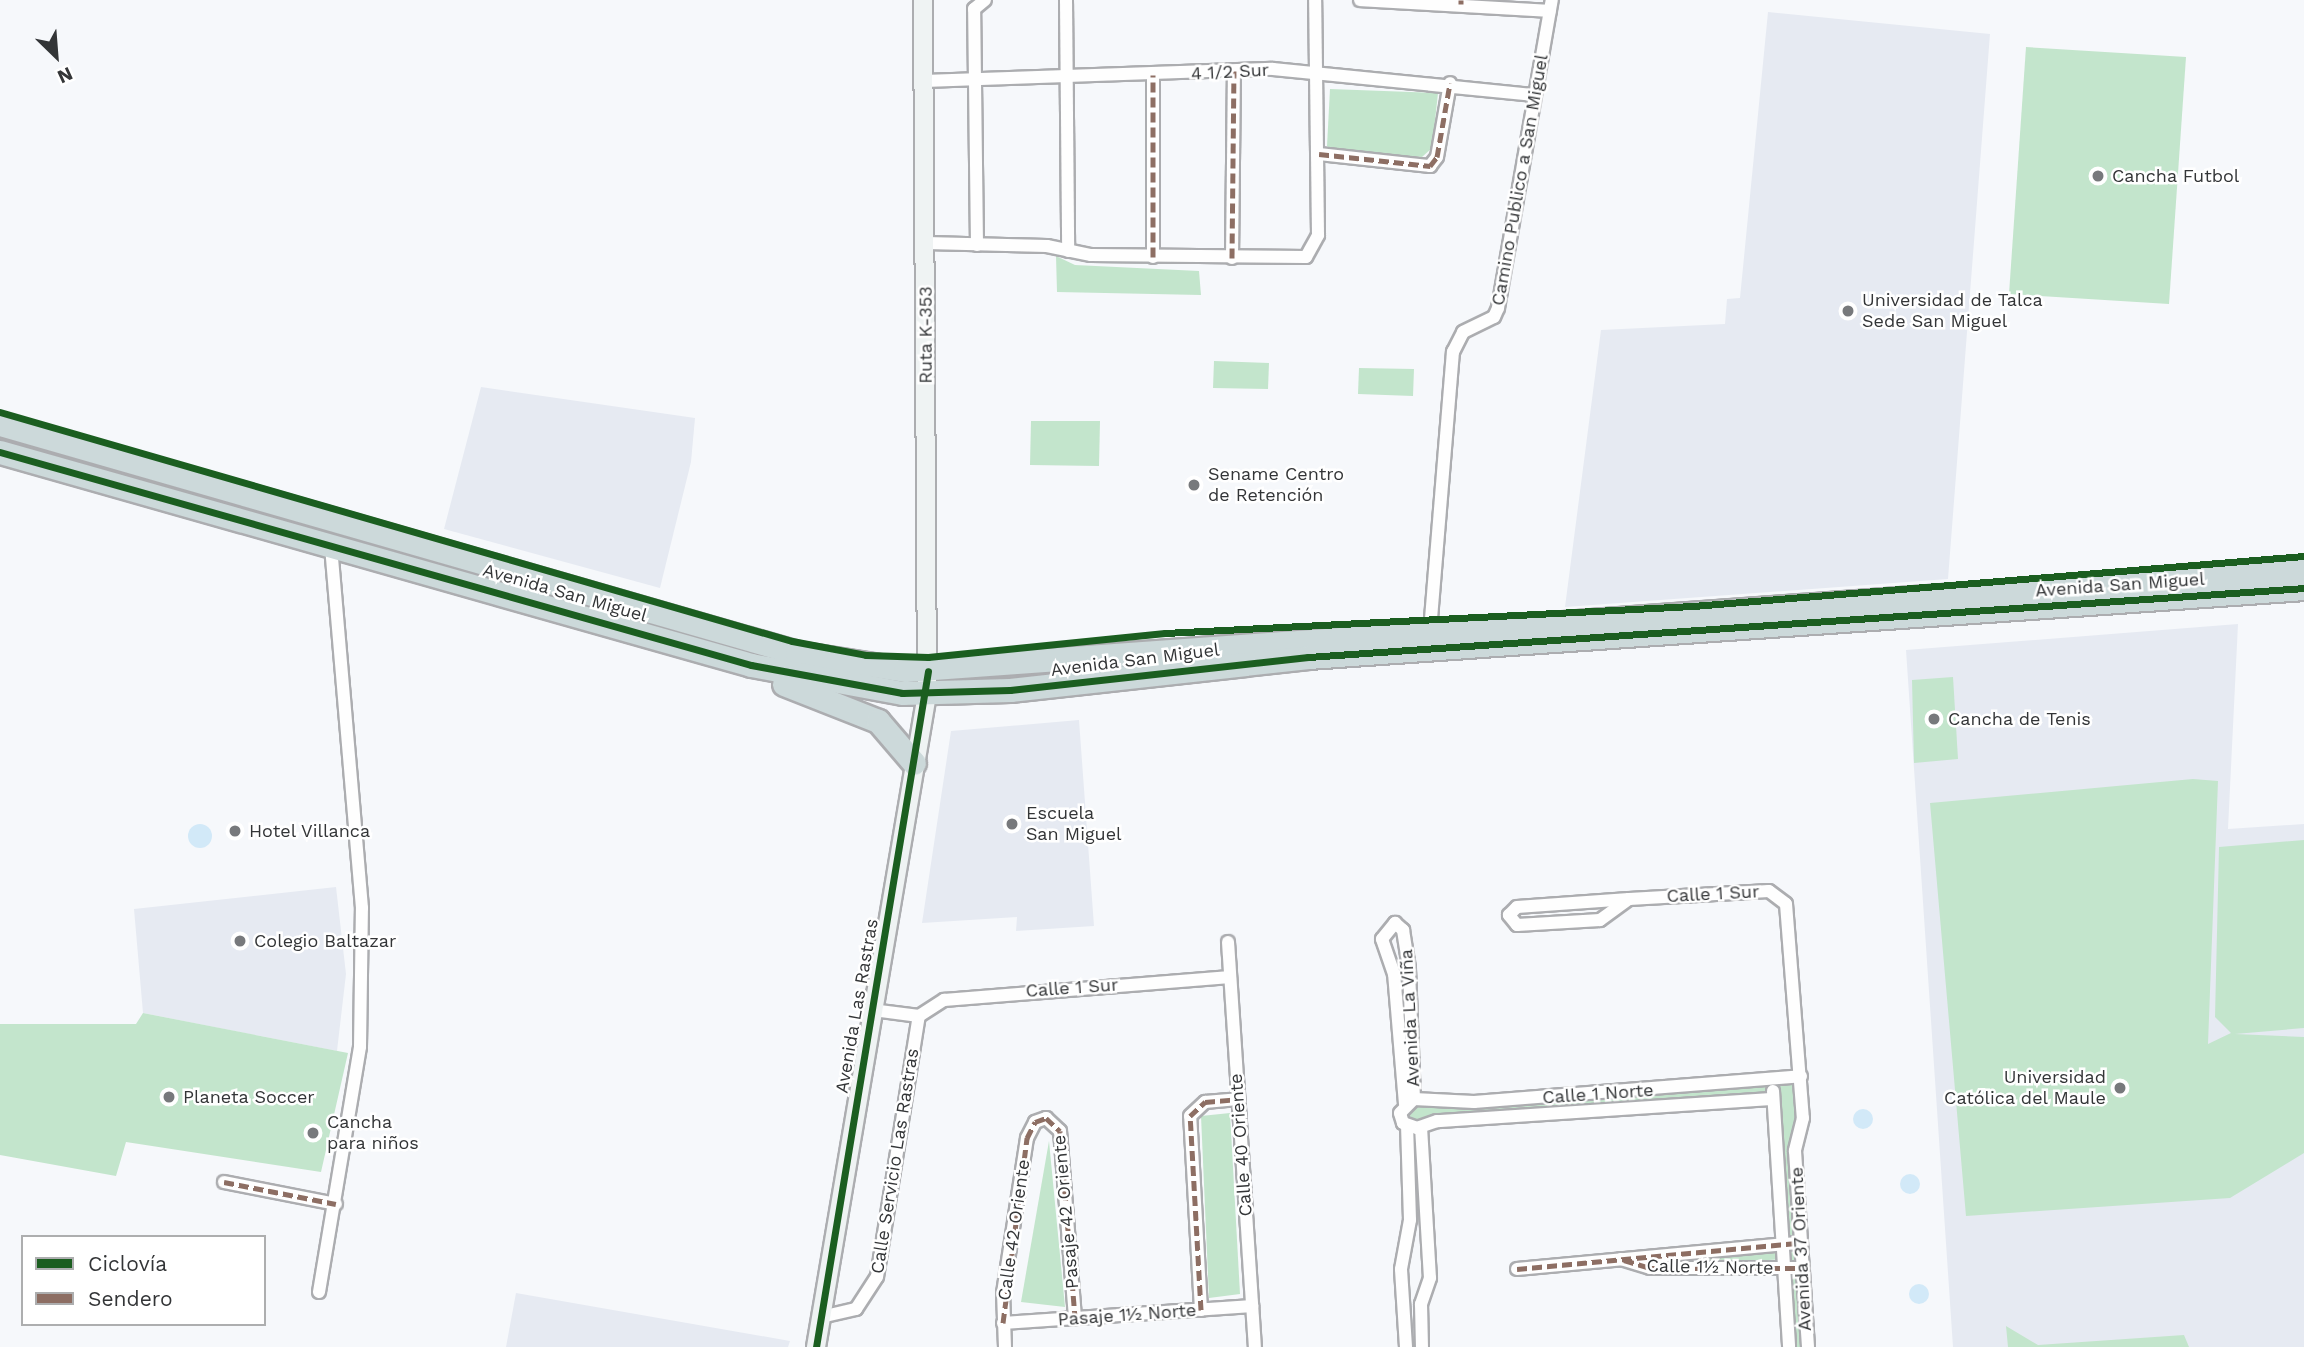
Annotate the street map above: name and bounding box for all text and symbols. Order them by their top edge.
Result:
north arrow [21,21,91,91]
street label: Camino Publico a San Miguel [1487,52,1553,308]
street label: 4 1/2 Sur [1190,59,1270,85]
text: N [54,62,76,89]
place label: Cancha Futbol [2112,165,2240,187]
marker: Cancha Futbol [2090,168,2106,184]
street label: Ruta K-353 [915,286,937,384]
place label: Universidad de Talca Sede San Miguel [1862,290,2043,332]
marker: Universidad de Talca Sede San Miguel [1840,303,1856,319]
place label: Sename Centro de Retención [1208,464,1344,506]
marker: Sename Centro de Retención [1186,477,1202,493]
street label: Avenida San Miguel [480,559,650,627]
street label: Avenida San Miguel [2034,568,2206,602]
street label: Avenida San Miguel [1049,639,1221,681]
place label: Cancha de Tenis [1948,708,2092,730]
marker: Cancha de Tenis [1926,711,1942,727]
place label: Escuela San Miguel [1026,803,1122,846]
marker: Escuela San Miguel [1004,816,1020,832]
place label: Hotel Villanca [249,820,371,842]
marker: Hotel Villanca [227,823,243,839]
street label: Calle 1 Sur [1666,881,1760,907]
street label: Avenida Las Rastras [831,917,883,1095]
place label: Colegio Baltazar [254,930,396,952]
marker: Colegio Baltazar [232,933,248,949]
street label: Avenida La Viña [1396,948,1424,1088]
street label: Calle 1 Sur [1025,974,1119,1002]
street label: Calle Servicio Las Rastras [867,1047,923,1275]
place label: Universidad Católica del Maule [1943,1067,2106,1110]
street label: Calle 40 Oriente [1225,1073,1257,1217]
street label: Calle 1 Norte [1541,1079,1655,1109]
marker: Universidad Católica del Maule [2112,1080,2128,1096]
place label: Planeta Soccer [183,1086,315,1108]
marker: Planeta Soccer [161,1089,177,1105]
place label: Cancha para niños [327,1112,419,1154]
marker: Cancha para niños [305,1125,321,1141]
street label: Pasaje 42 Oriente [1049,1134,1083,1290]
street label: Calle 42 Oriente [993,1158,1035,1302]
street label: Avenida 37 Oriente [1786,1166,1816,1332]
legend [21,1235,266,1326]
text: Ciclovía [88,1251,167,1276]
street label: Calle 1½ Norte [1646,1255,1774,1279]
text: Sendero [88,1286,173,1311]
street label: Pasaje 1½ Norte [1057,1299,1197,1331]

